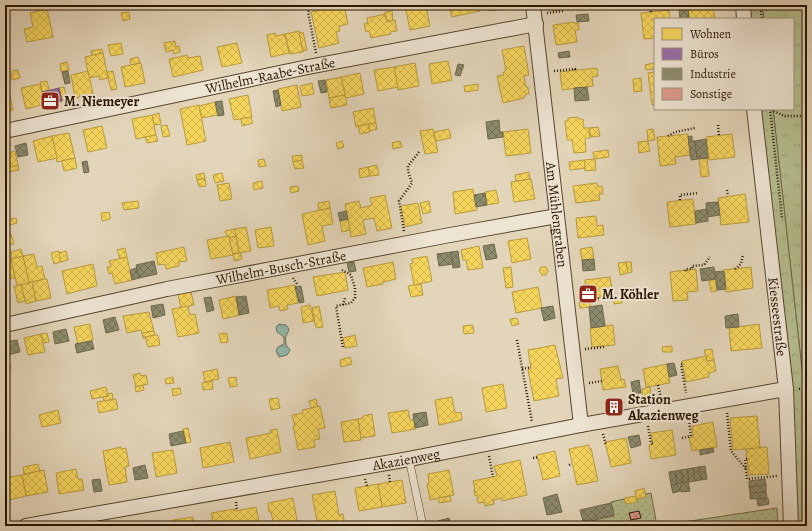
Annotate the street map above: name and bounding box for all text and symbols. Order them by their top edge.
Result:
legend [654,18,794,110]
text: Wohnen [689,26,732,42]
text: Büros [690,46,719,62]
street label: Wilhelm-Raabe-Straße [203,53,337,98]
text: Industrie [690,66,736,82]
text: Sonstige [690,86,732,102]
office icon: M. Niemeyer [39,90,61,112]
place label: M. Niemeyer [64,92,139,111]
street label: Am Mühlengraben [541,160,572,269]
street label: Wilhelm-Busch-Straße [213,246,348,289]
street label: Kiesseestraße [764,276,792,357]
office icon: M. Köhler [577,283,599,305]
place label: M. Köhler [602,285,659,304]
place label: Station Akazienweg [627,390,700,425]
building icon: Station Akazienweg [603,396,625,418]
street label: Akazienweg [370,444,441,475]

